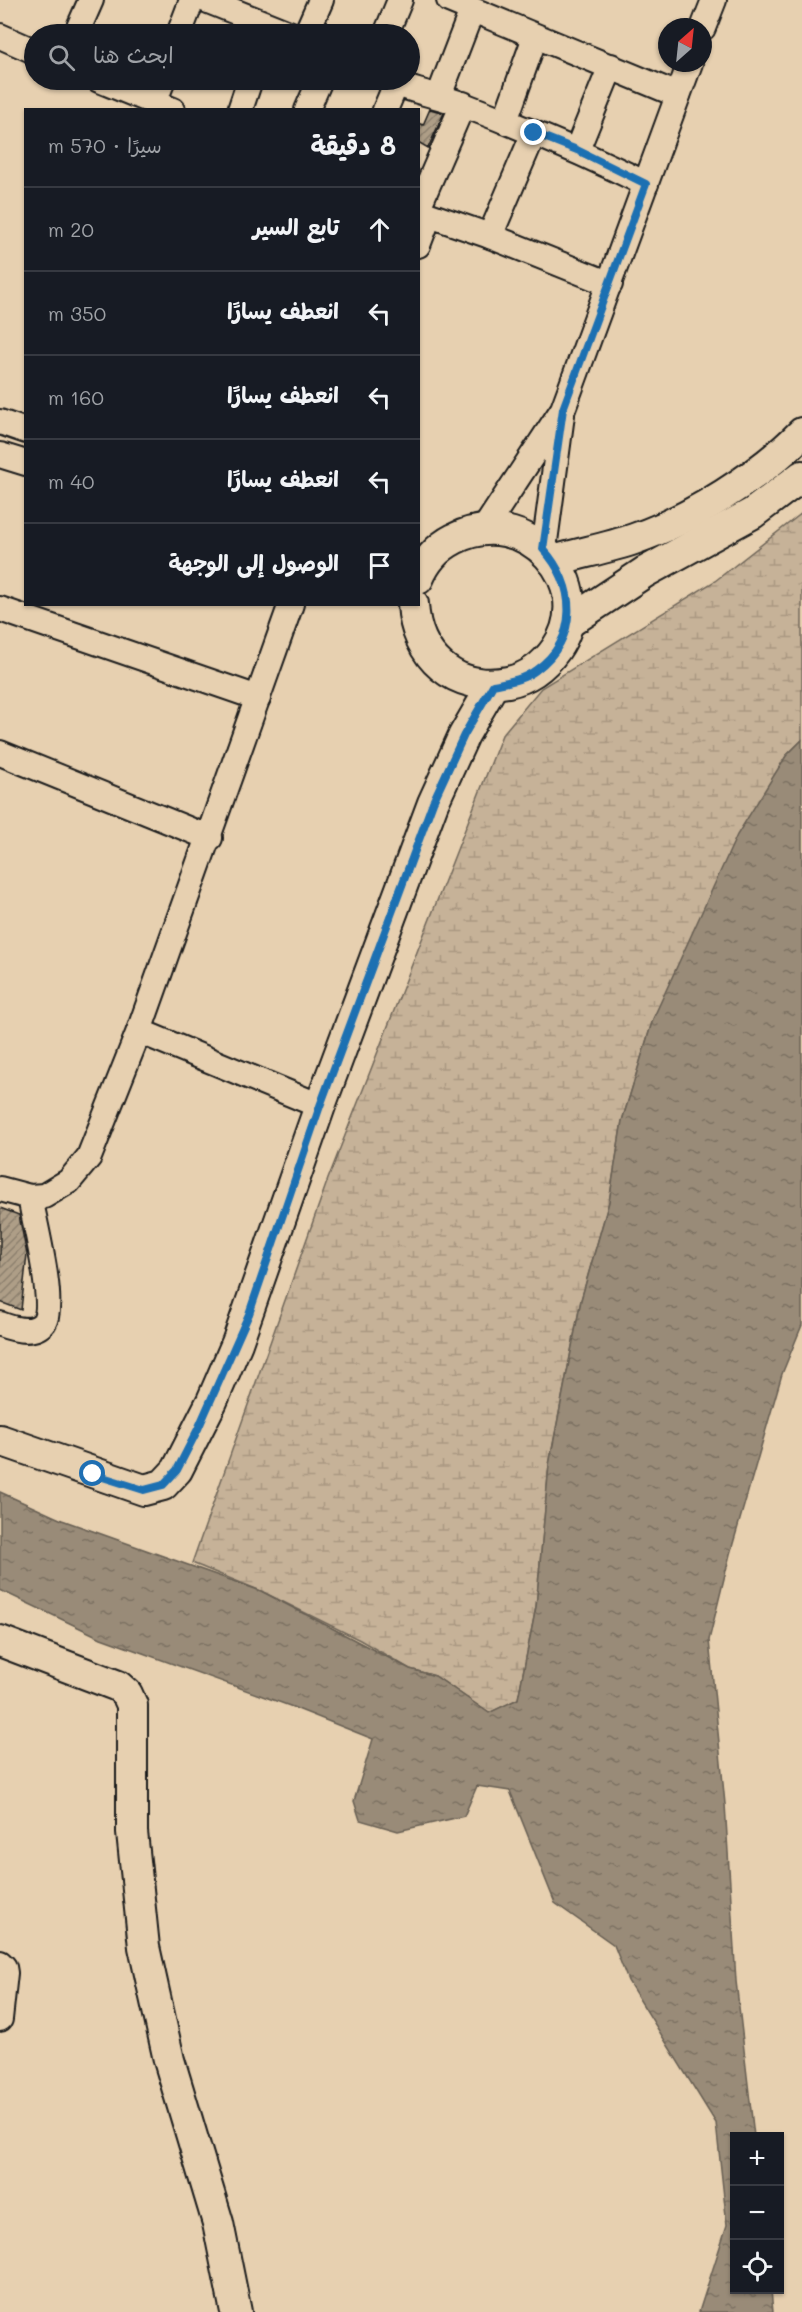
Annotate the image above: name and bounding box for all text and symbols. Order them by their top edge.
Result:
north arrow [658,18,712,72]
search box [24,24,420,90]
text: ابحث هنا [93,40,174,69]
icon: search [45,41,78,74]
route end [520,119,546,145]
text: 8 دقيقة [311,128,396,162]
text: سيرًا · 570 m [48,132,162,158]
text: تابع السير [253,212,339,241]
icon: ahead [363,213,396,246]
text: 20 m [48,216,94,242]
text: انعطف يسارًا [227,296,339,325]
icon: left [363,297,396,330]
text: 350 m [48,300,106,326]
text: انعطف يسارًا [227,380,339,409]
icon: left [363,381,396,414]
text: 160 m [48,384,104,410]
text: انعطف يسارًا [227,464,339,493]
icon: left [363,465,396,498]
text: 40 m [48,468,94,494]
text: الوصول إلى الوجهة [168,548,339,577]
icon: arrive [363,549,396,582]
route start [79,1460,105,1486]
map controls [730,2132,784,2294]
button: + [730,2132,784,2186]
button: − [730,2186,784,2240]
button: locate [730,2240,784,2294]

